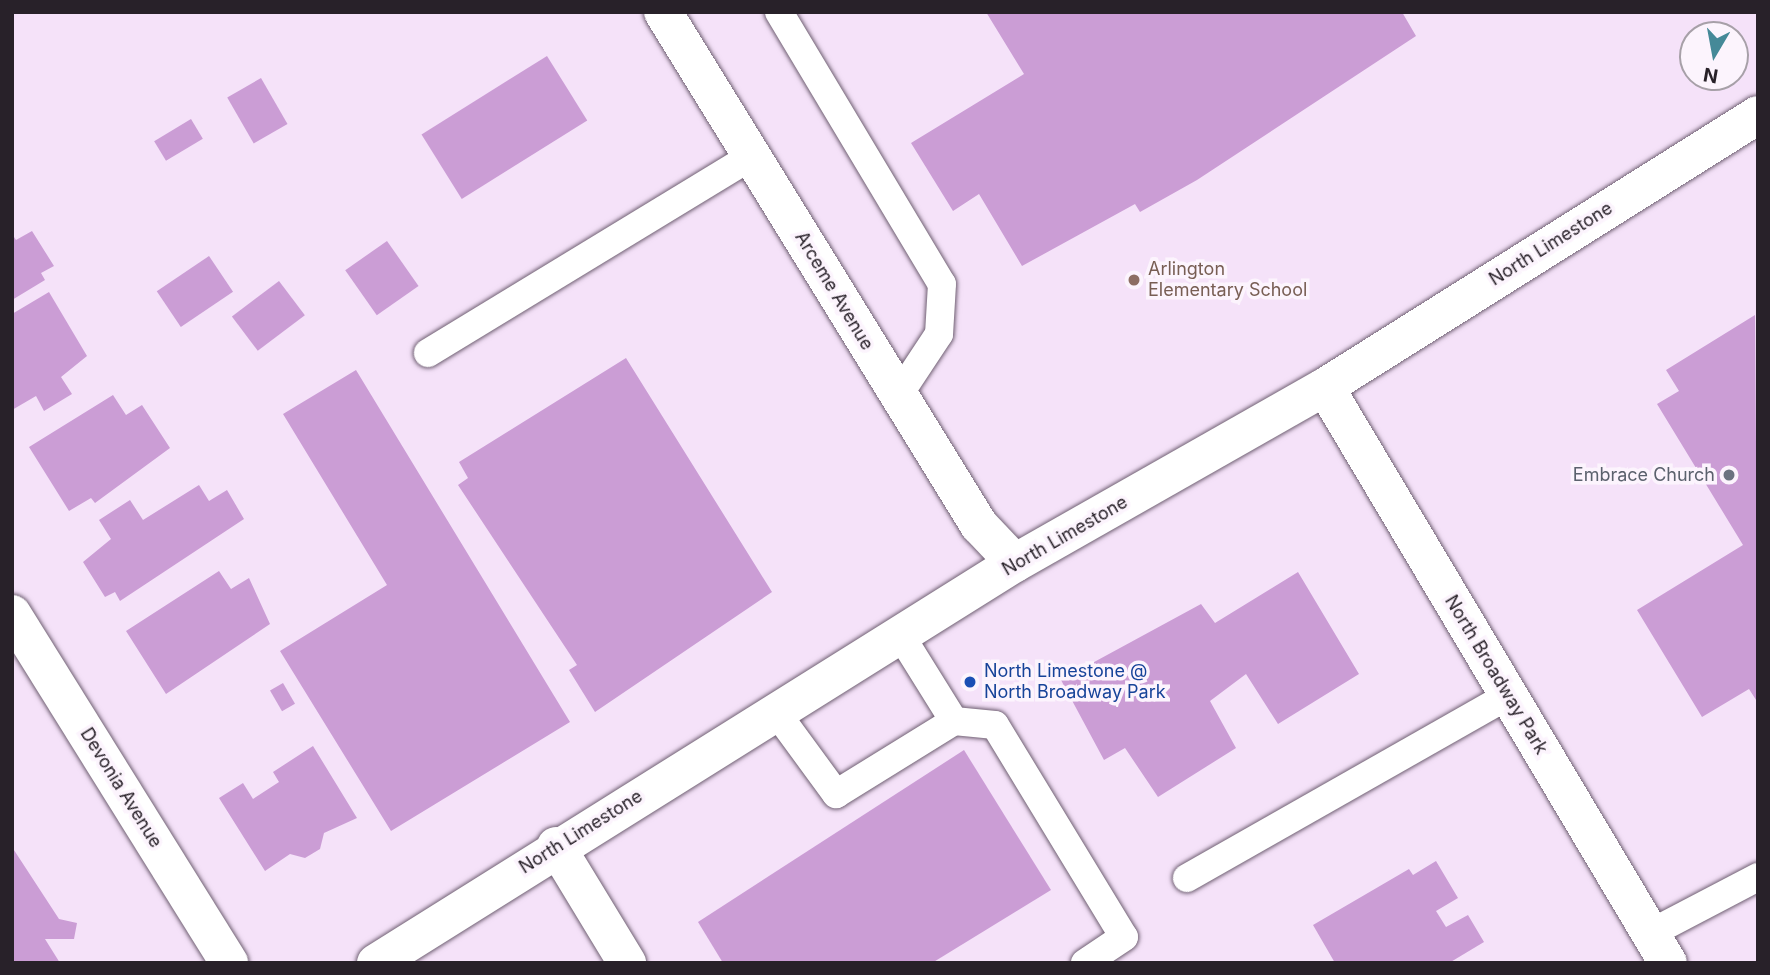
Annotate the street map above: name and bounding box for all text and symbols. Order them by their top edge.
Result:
north arrow [1679,21,1749,91]
text: N [1701,63,1720,88]
street label: North Limestone [1486,197,1616,291]
street label: Arceme Avenue [790,228,878,354]
place label: Arlington Elementary School [1148,259,1307,302]
marker: Arlington Elementary School [1126,272,1142,288]
place label: Embrace Church [1573,464,1715,486]
marker: Embrace Church [1721,467,1737,483]
street label: North Limestone [999,491,1131,581]
street label: North Broadway Park [1440,592,1552,758]
place label: North Limestone @ North Broadway Park [984,661,1166,704]
marker: North Limestone @ North Broadway Park [962,674,978,690]
street label: Devonia Avenue [76,724,166,852]
street label: North Limestone [516,785,646,879]

